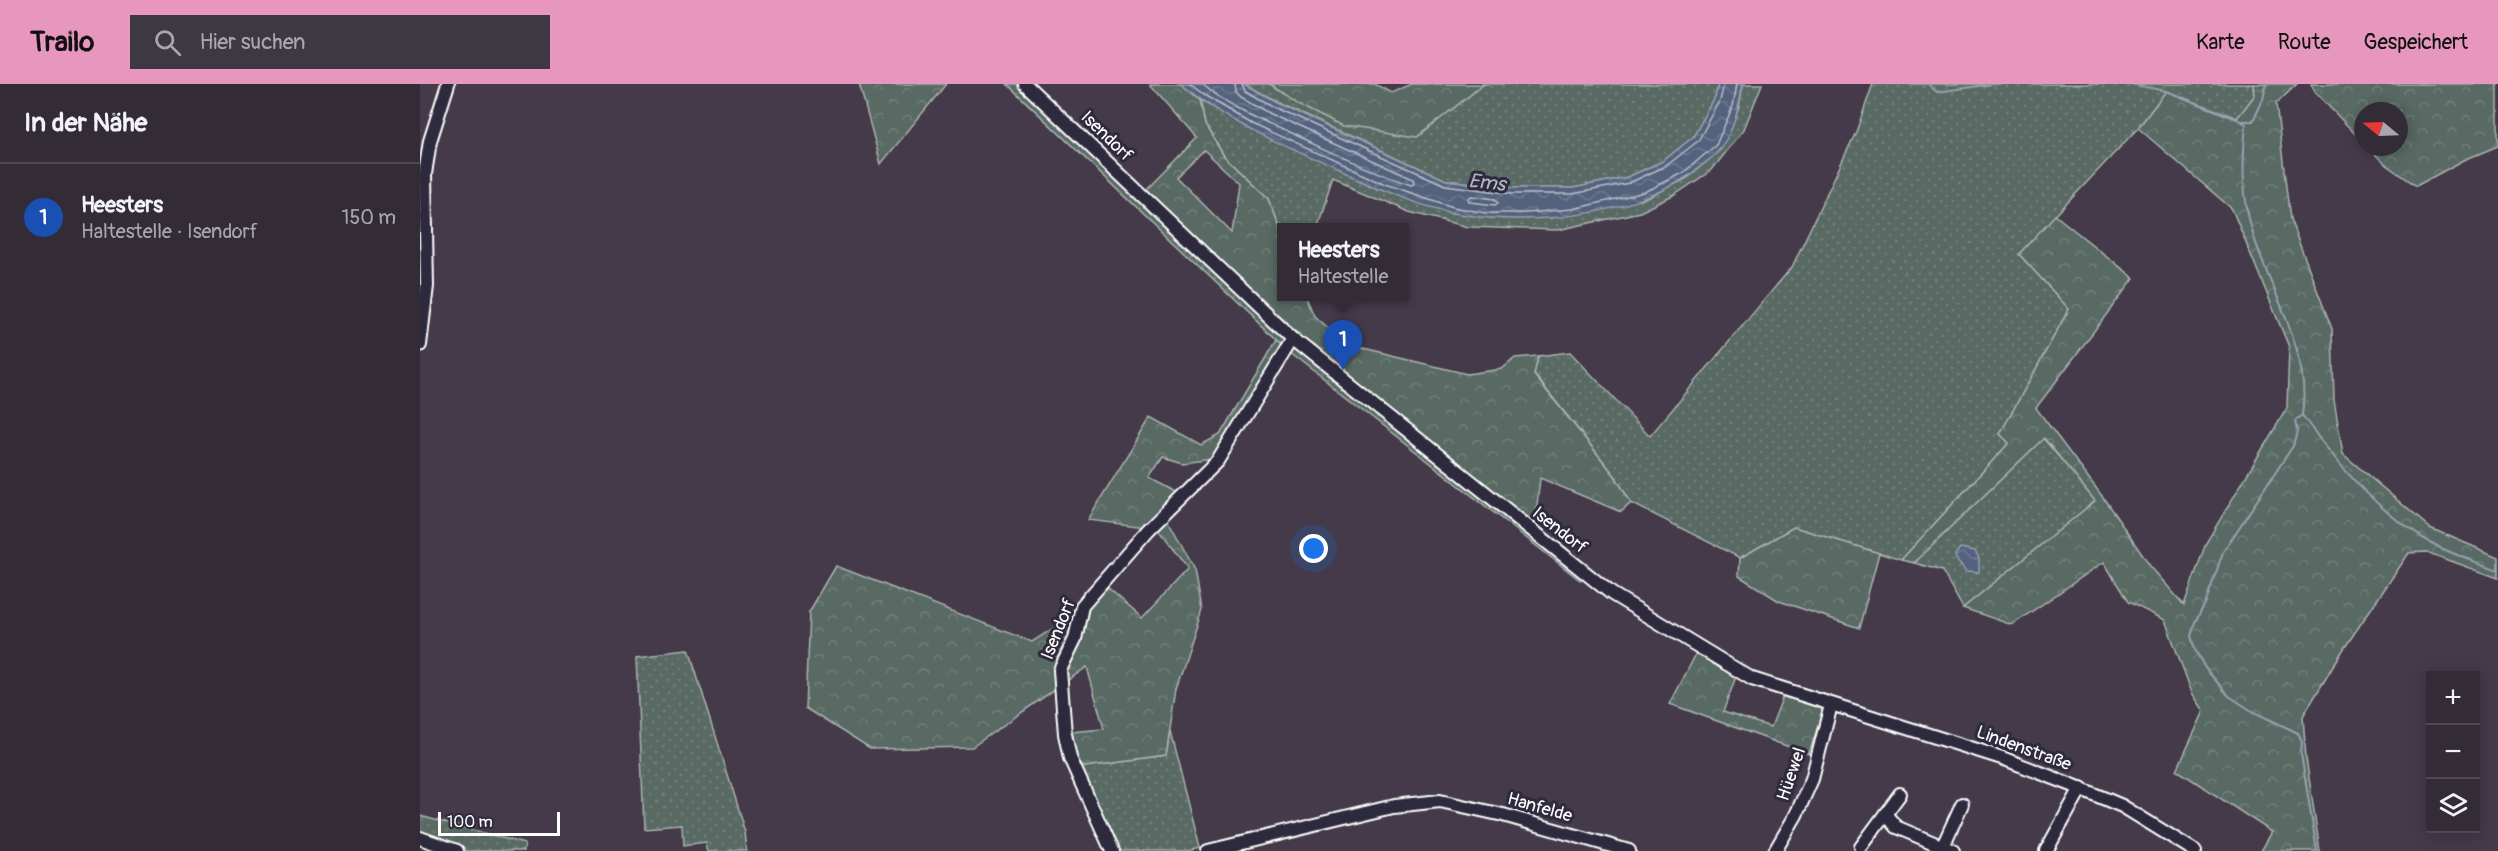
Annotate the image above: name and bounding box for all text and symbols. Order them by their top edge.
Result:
search box [130,15,550,69]
text: Trailo [30,25,94,60]
icon: search [151,26,184,59]
text: Hier suchen [199,28,306,56]
text: Karte [2196,29,2245,56]
text: Route [2278,29,2331,56]
text: Gespeichert [2364,29,2468,56]
north arrow [2354,102,2408,156]
street label: Isendorf [1076,106,1138,167]
text: In der Nähe [24,107,147,139]
water label: Ems [1467,168,1509,197]
text: Heesters [81,191,163,219]
text: 1 [40,205,47,230]
text: 150 m [342,205,396,230]
text: Haltestelle · Isendorf [81,219,258,244]
popup [1277,223,1409,301]
text: Heesters [1298,236,1380,264]
text: Haltestelle [1298,264,1388,289]
pin: 1 [1324,320,1362,370]
street label: Isendorf [1528,502,1592,559]
your location [1299,534,1328,563]
street label: Isendorf [1036,595,1081,663]
map controls [2426,671,2480,833]
button: + [2426,671,2480,725]
street label: Lindenstraße [1973,721,2075,776]
button: − [2426,725,2480,779]
street label: Hüewel [1772,744,1811,804]
button: layers [2426,779,2480,833]
street label: Hanfelde [1505,787,1575,828]
scale bar [438,809,560,836]
text: 100 m [447,812,493,832]

